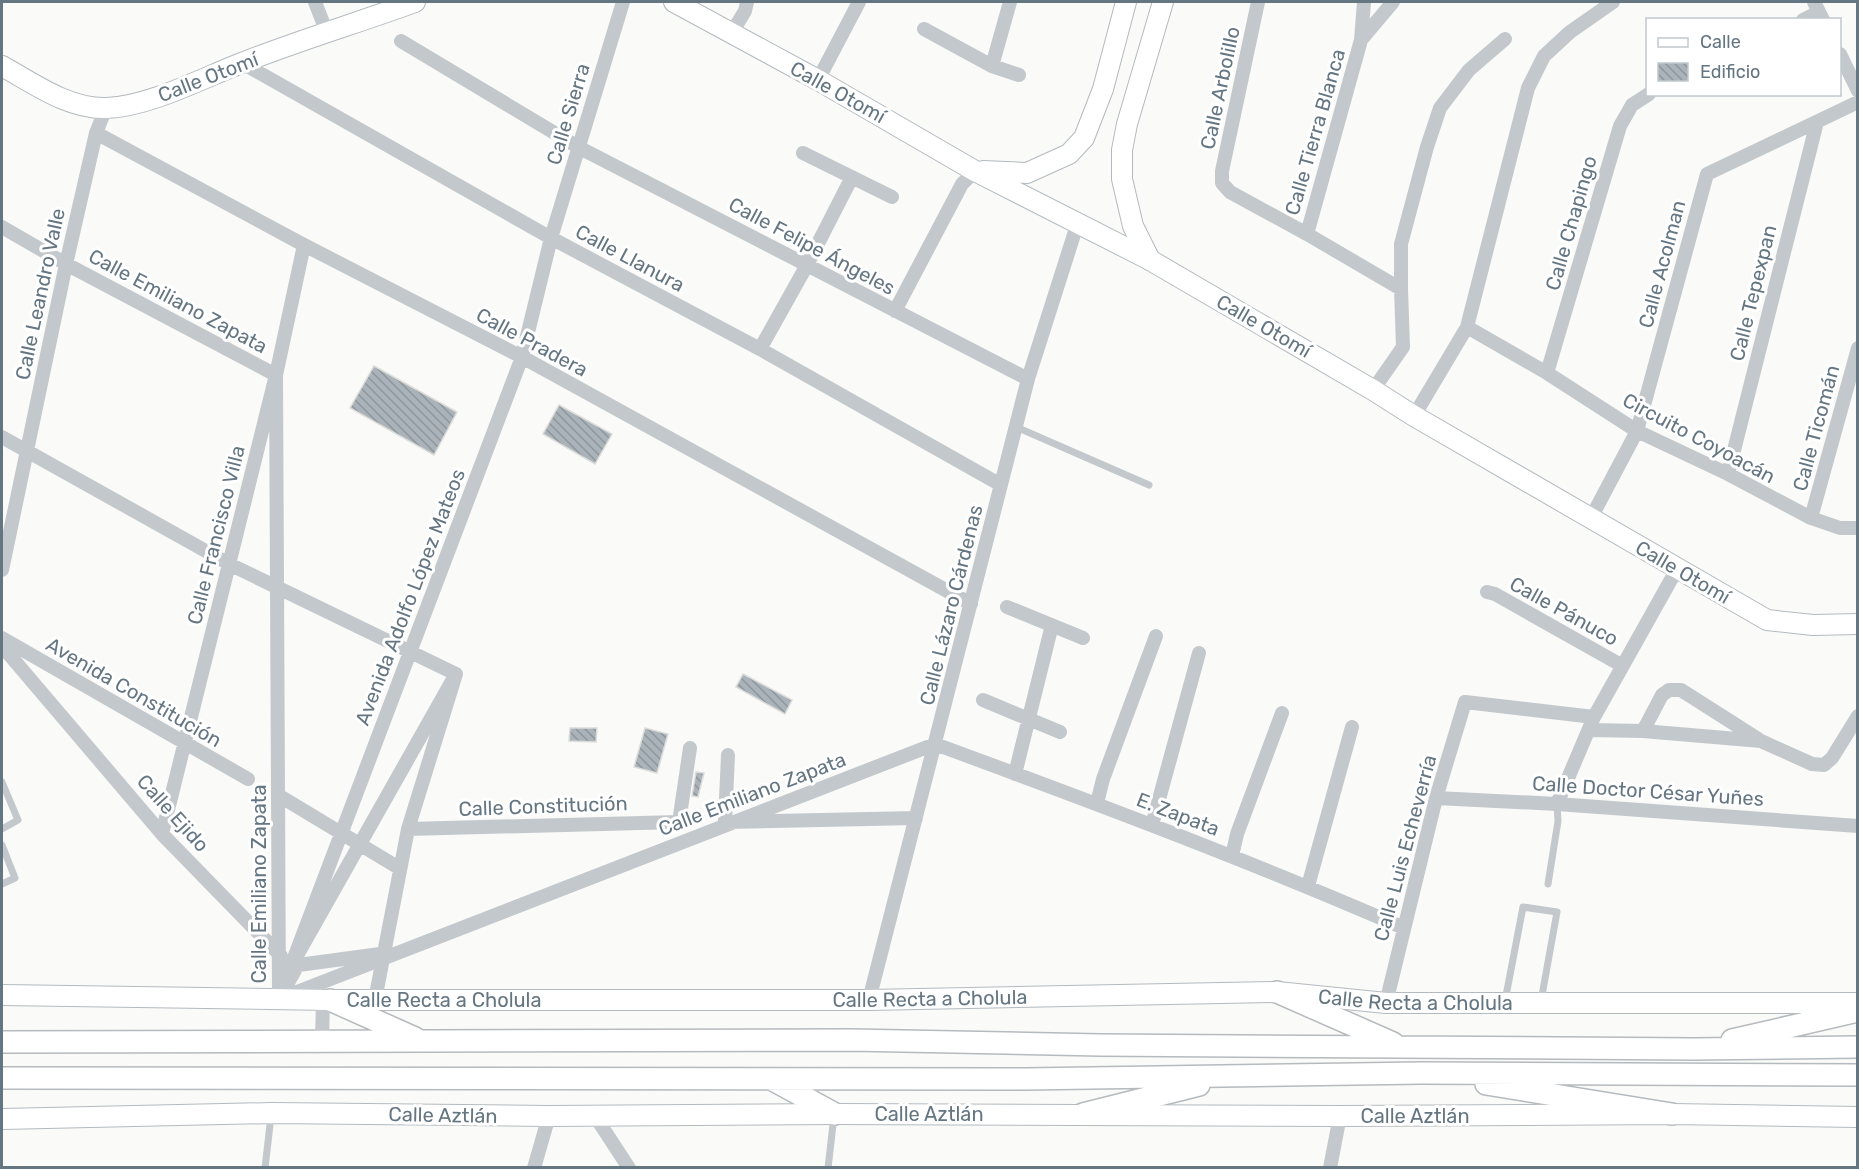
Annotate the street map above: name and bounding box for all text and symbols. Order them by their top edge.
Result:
legend [1646,18,1841,96]
street label: Calle Arbolillo [1195,24,1245,152]
text: Calle [1700,31,1741,53]
street label: Calle Otomí [154,46,263,107]
street label: Calle Tierra Blanca [1280,46,1350,218]
street label: Calle Otomí [786,56,891,129]
street label: Calle Sierra [541,60,595,168]
text: Edificio [1700,61,1760,83]
street label: Calle Chapingo [1540,153,1602,293]
street label: Calle Felipe Ángeles [725,192,899,300]
street label: Calle Acolman [1633,198,1691,330]
street label: Calle Leandro Valle [10,206,70,382]
street label: Calle Llanura [571,219,689,297]
street label: Calle Tepexpan [1725,223,1781,363]
street label: Calle Emiliano Zapata [85,244,271,358]
street label: Calle Otomí [1212,289,1317,363]
street label: Calle Pradera [472,303,592,381]
street label: Calle Ticomán [1788,362,1844,494]
street label: Circuito Coyoacán [1619,388,1779,488]
street label: Calle Francisco Villa [182,443,250,627]
street label: Avenida Adolfo López Mateos [350,465,470,729]
street label: Calle Lázaro Cárdenas [914,502,988,708]
street label: Calle Otomí [1631,535,1736,609]
street label: Calle Pánuco [1505,571,1623,651]
street label: Avenida Constitución [42,632,226,752]
street label: Calle Emiliano Zapata [655,747,849,841]
street label: Calle Luis Echeverría [1369,752,1441,944]
street label: Calle Ejido [132,769,214,857]
street label: Calle Doctor César Yuñes [1531,771,1765,811]
street label: Calle Emiliano Zapata [247,785,271,983]
street label: E. Zapata [1133,787,1223,841]
street label: Calle Constitución [458,791,628,821]
street label: Calle Recta a Cholula [1317,984,1513,1015]
street label: Calle Recta a Cholula [832,985,1028,1012]
street label: Calle Recta a Cholula [346,988,541,1012]
street label: Calle Aztlán [388,1102,498,1128]
street label: Calle Aztlán [874,1102,984,1126]
street label: Calle Aztlán [1360,1104,1470,1128]

